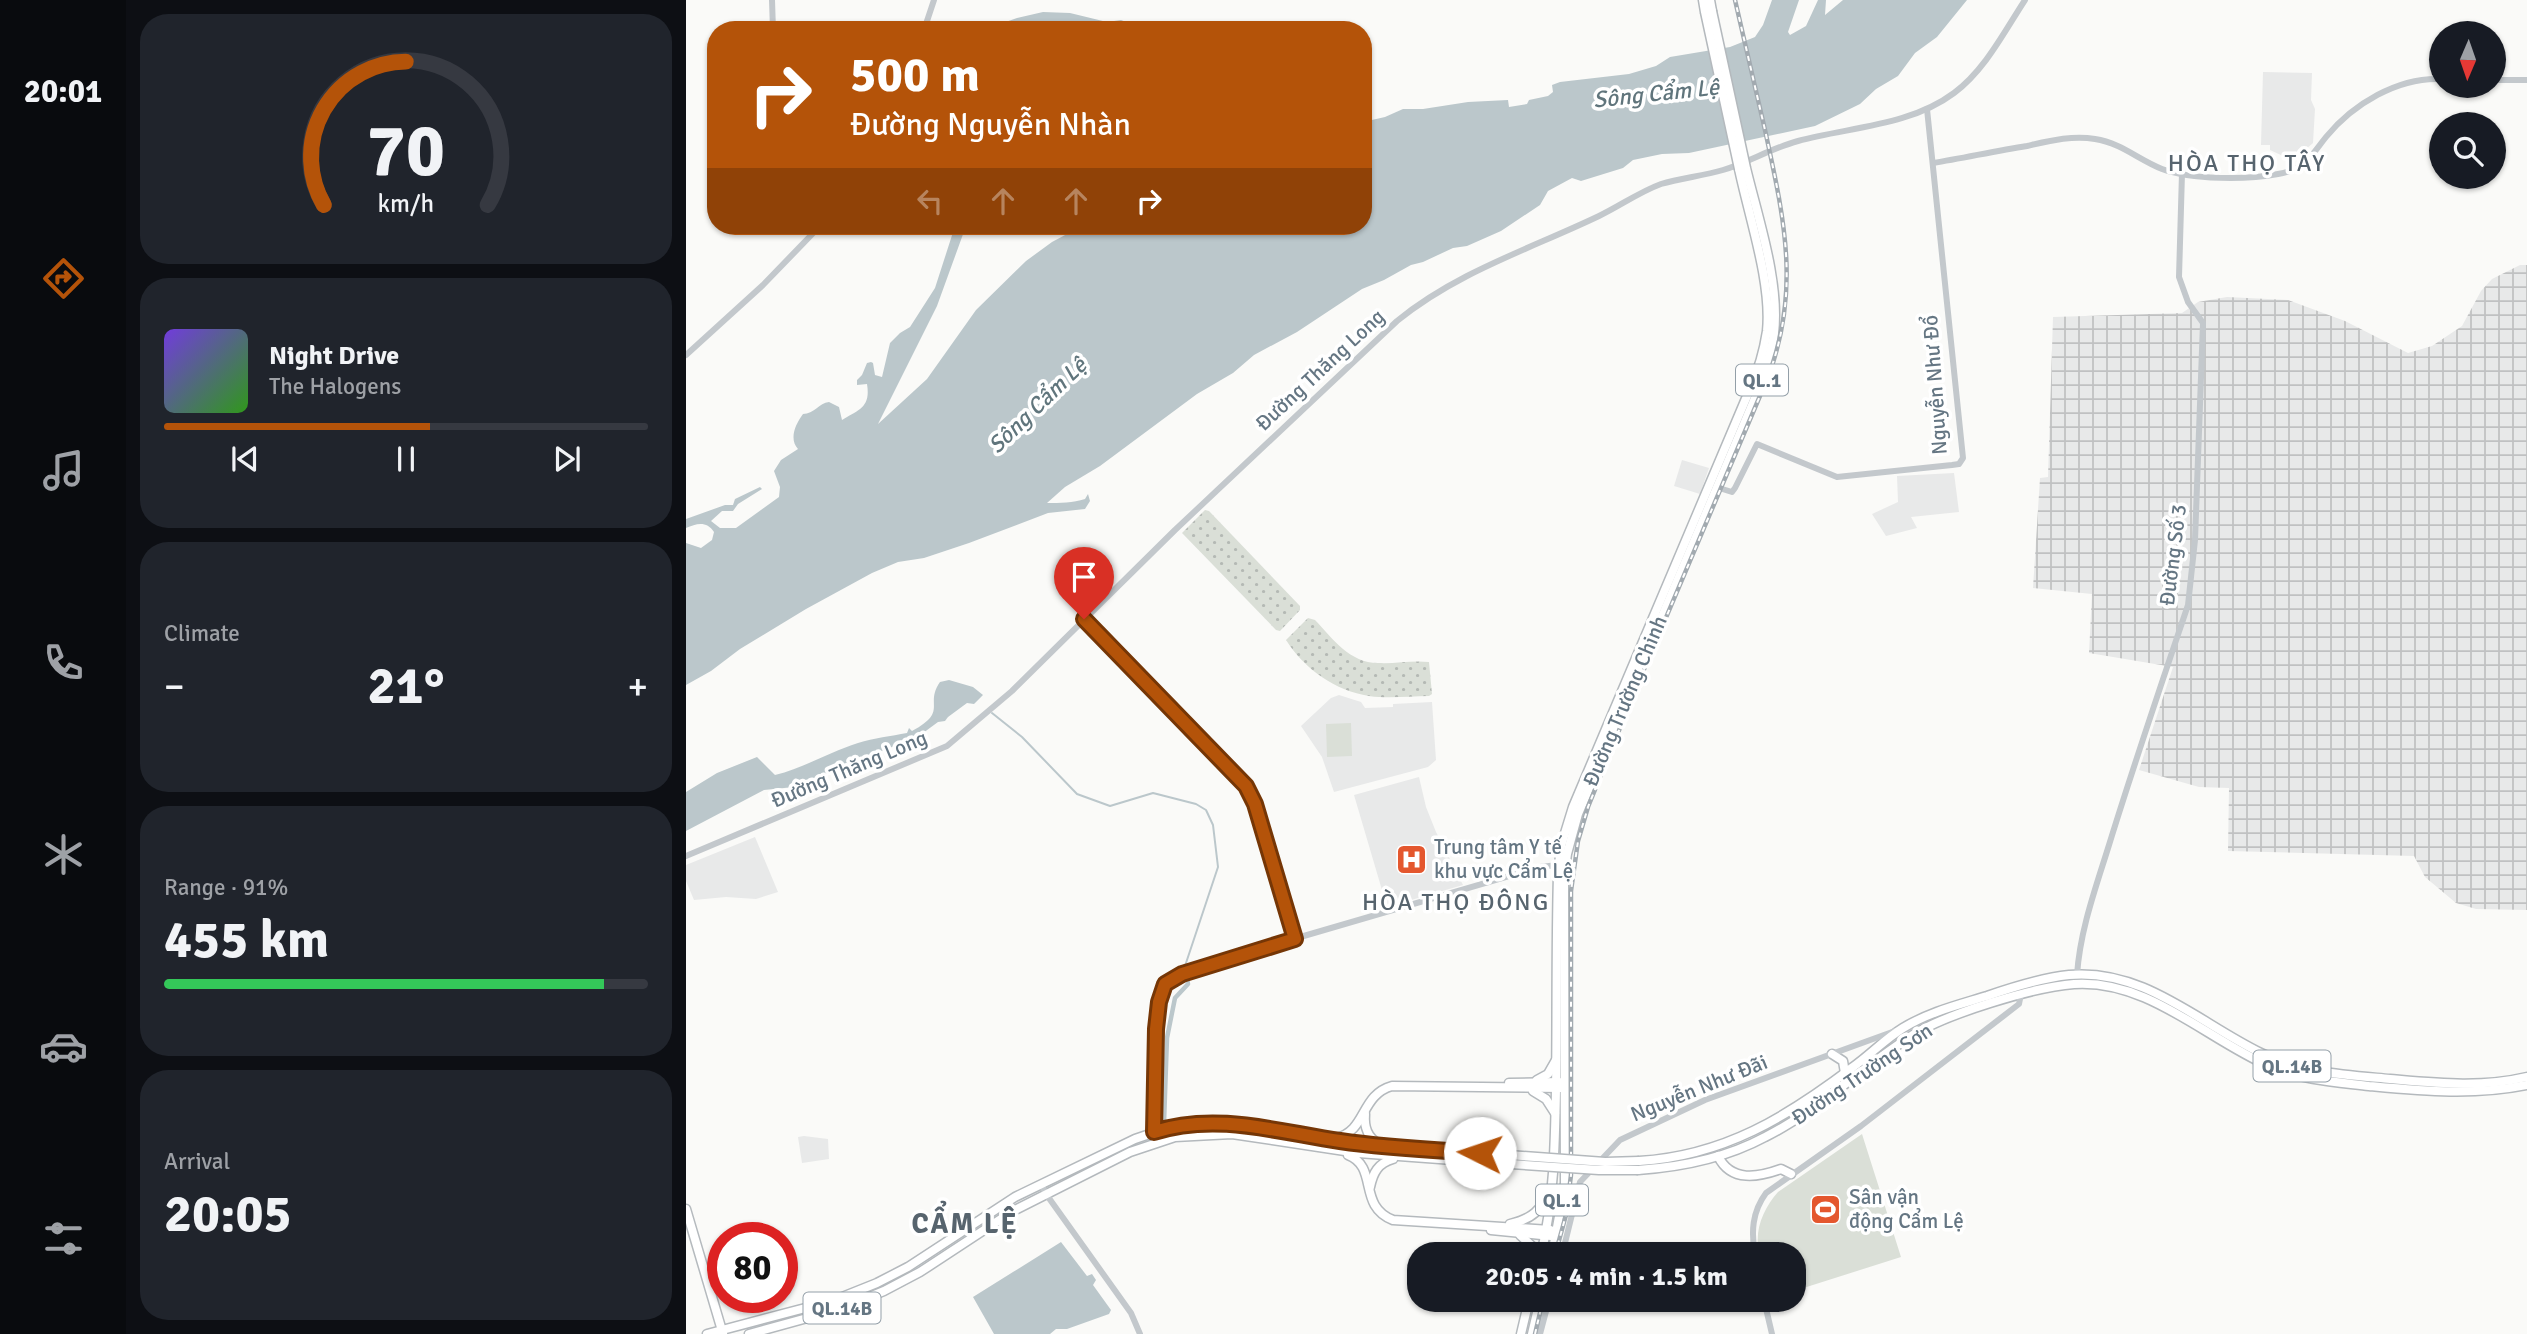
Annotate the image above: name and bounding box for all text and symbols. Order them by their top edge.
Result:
north arrow [2429,21,2506,98]
map controls [2429,21,2506,189]
text: 500 m [850,45,980,105]
icon: right [735,49,826,140]
text: 20:01 [24,72,102,111]
water label: Sông Cẩm Lệ [1592,72,1722,115]
text: Đường Nguyễn Nhàn [850,105,1131,144]
text: 70 [367,107,445,196]
button: search [2429,112,2506,189]
district label: HÒA THỌ TÂY [2168,148,2326,178]
icon: left [911,182,949,220]
icon: ahead [984,182,1022,220]
icon: ahead [1057,182,1095,220]
icon: right [1130,182,1168,220]
text: km/h [378,188,434,219]
icon: directions [39,254,88,303]
street label: Đường Thăng Long [1250,304,1390,436]
street label: Nguyễn Như Đổ [1916,314,1953,456]
text: Night Drive [269,340,399,372]
water label: Sông Cẩm Lệ [982,350,1094,460]
road number: QL.1 [1736,364,1788,396]
text: The Halogens [269,372,401,401]
icon: previous [226,440,264,478]
icon: pause [387,440,425,478]
icon: next [548,440,586,478]
icon: music [39,446,88,495]
street label: Đường Số 3 [2154,503,2192,607]
pin [1054,547,1114,619]
icon: arrive [1065,558,1103,596]
street label: Đường Trường Chinh [1577,612,1673,790]
text: Climate [164,619,240,648]
icon: phone [39,638,88,687]
text: 21° [368,654,444,718]
text: − [164,663,185,710]
text: + [627,663,648,710]
street label: Đường Thăng Long [767,724,931,814]
icon: climate [39,830,88,879]
place label: Trung tâm Y tế khu vực Cẩm Lệ [1434,834,1573,884]
hospital icon: Trung tâm Y tế khu vực Cẩm Lệ [1394,842,1428,876]
text: Range · 91% [164,873,288,902]
district label: HÒA THỌ ĐÔNG [1362,887,1550,917]
text: 455 km [164,908,329,972]
street label: Đường Trường Sơn [1787,1017,1937,1131]
icon: car [39,1022,88,1071]
street label: Nguyễn Như Đãi [1627,1049,1771,1127]
road number: QL.14B [2254,1050,2330,1082]
position arrow [1443,1116,1517,1190]
text: Arrival [164,1147,230,1176]
text: 20:05 [164,1182,292,1246]
road number: QL.1 [1536,1184,1588,1216]
place label: Sân vận động Cẩm Lệ [1849,1184,1964,1234]
sports icon: Sân vận động Cẩm Lệ [1809,1192,1843,1226]
district label: CẨM LỆ [911,1200,1019,1241]
icon: filters [39,1214,88,1263]
speed limit sign: 80 [707,1222,798,1313]
text: 20:05 · 4 min · 1.5 km [1485,1261,1728,1293]
road number: QL.14B [804,1292,880,1324]

